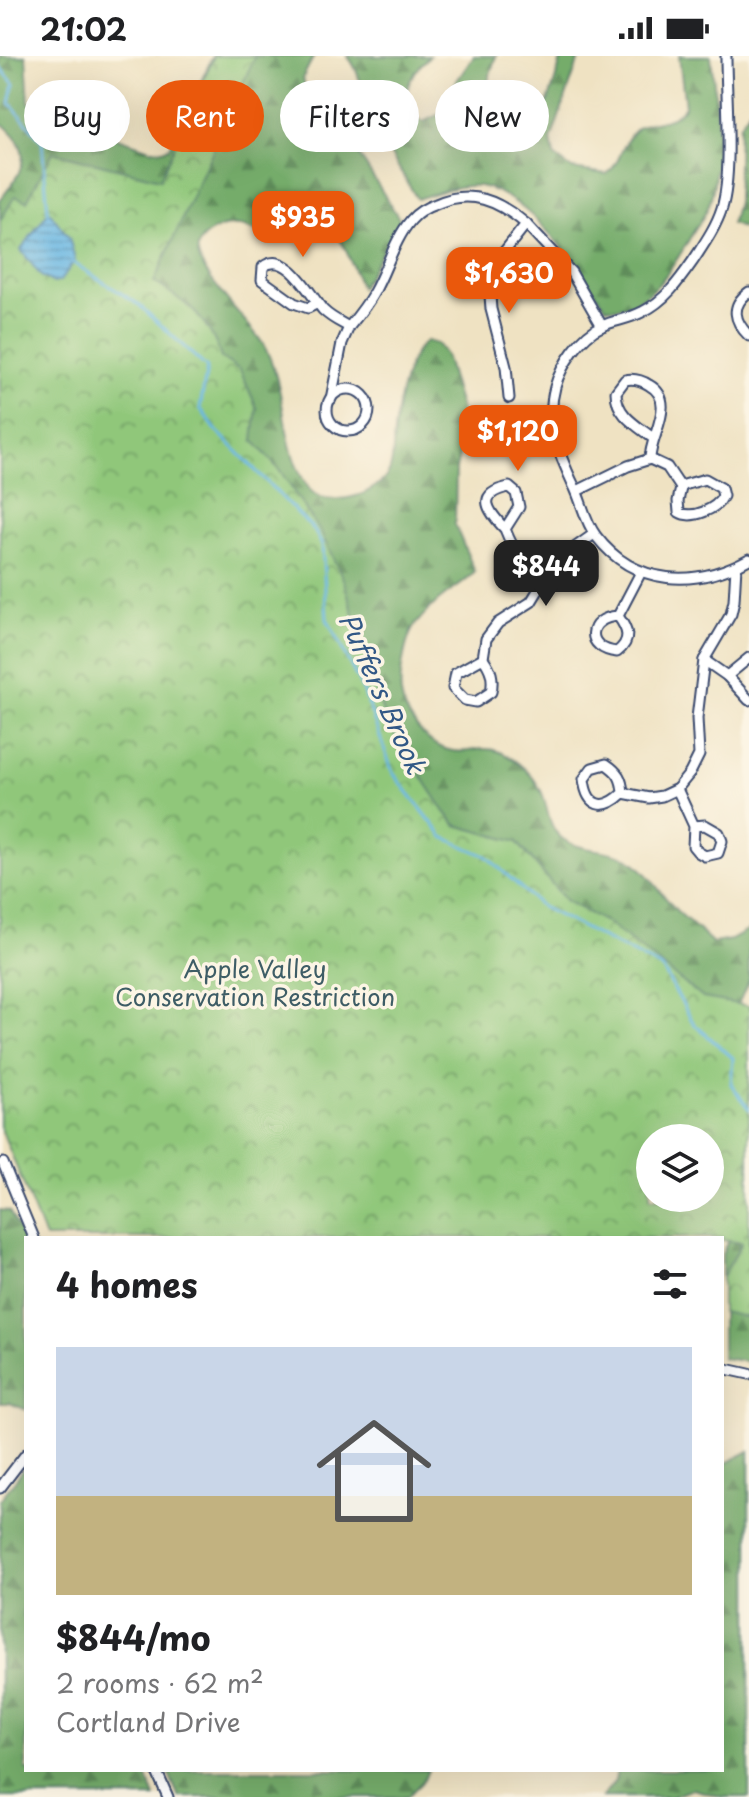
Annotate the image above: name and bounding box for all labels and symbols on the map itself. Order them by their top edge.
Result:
pin: $935 [256,191,350,259]
pin: $1,630 [444,247,574,315]
pin: $1,120 [453,405,583,473]
pin: $844 [499,540,593,608]
water label: Puffers Brook [330,606,436,781]
park label: Apple Valley Conservation Restriction [115,950,395,1014]

